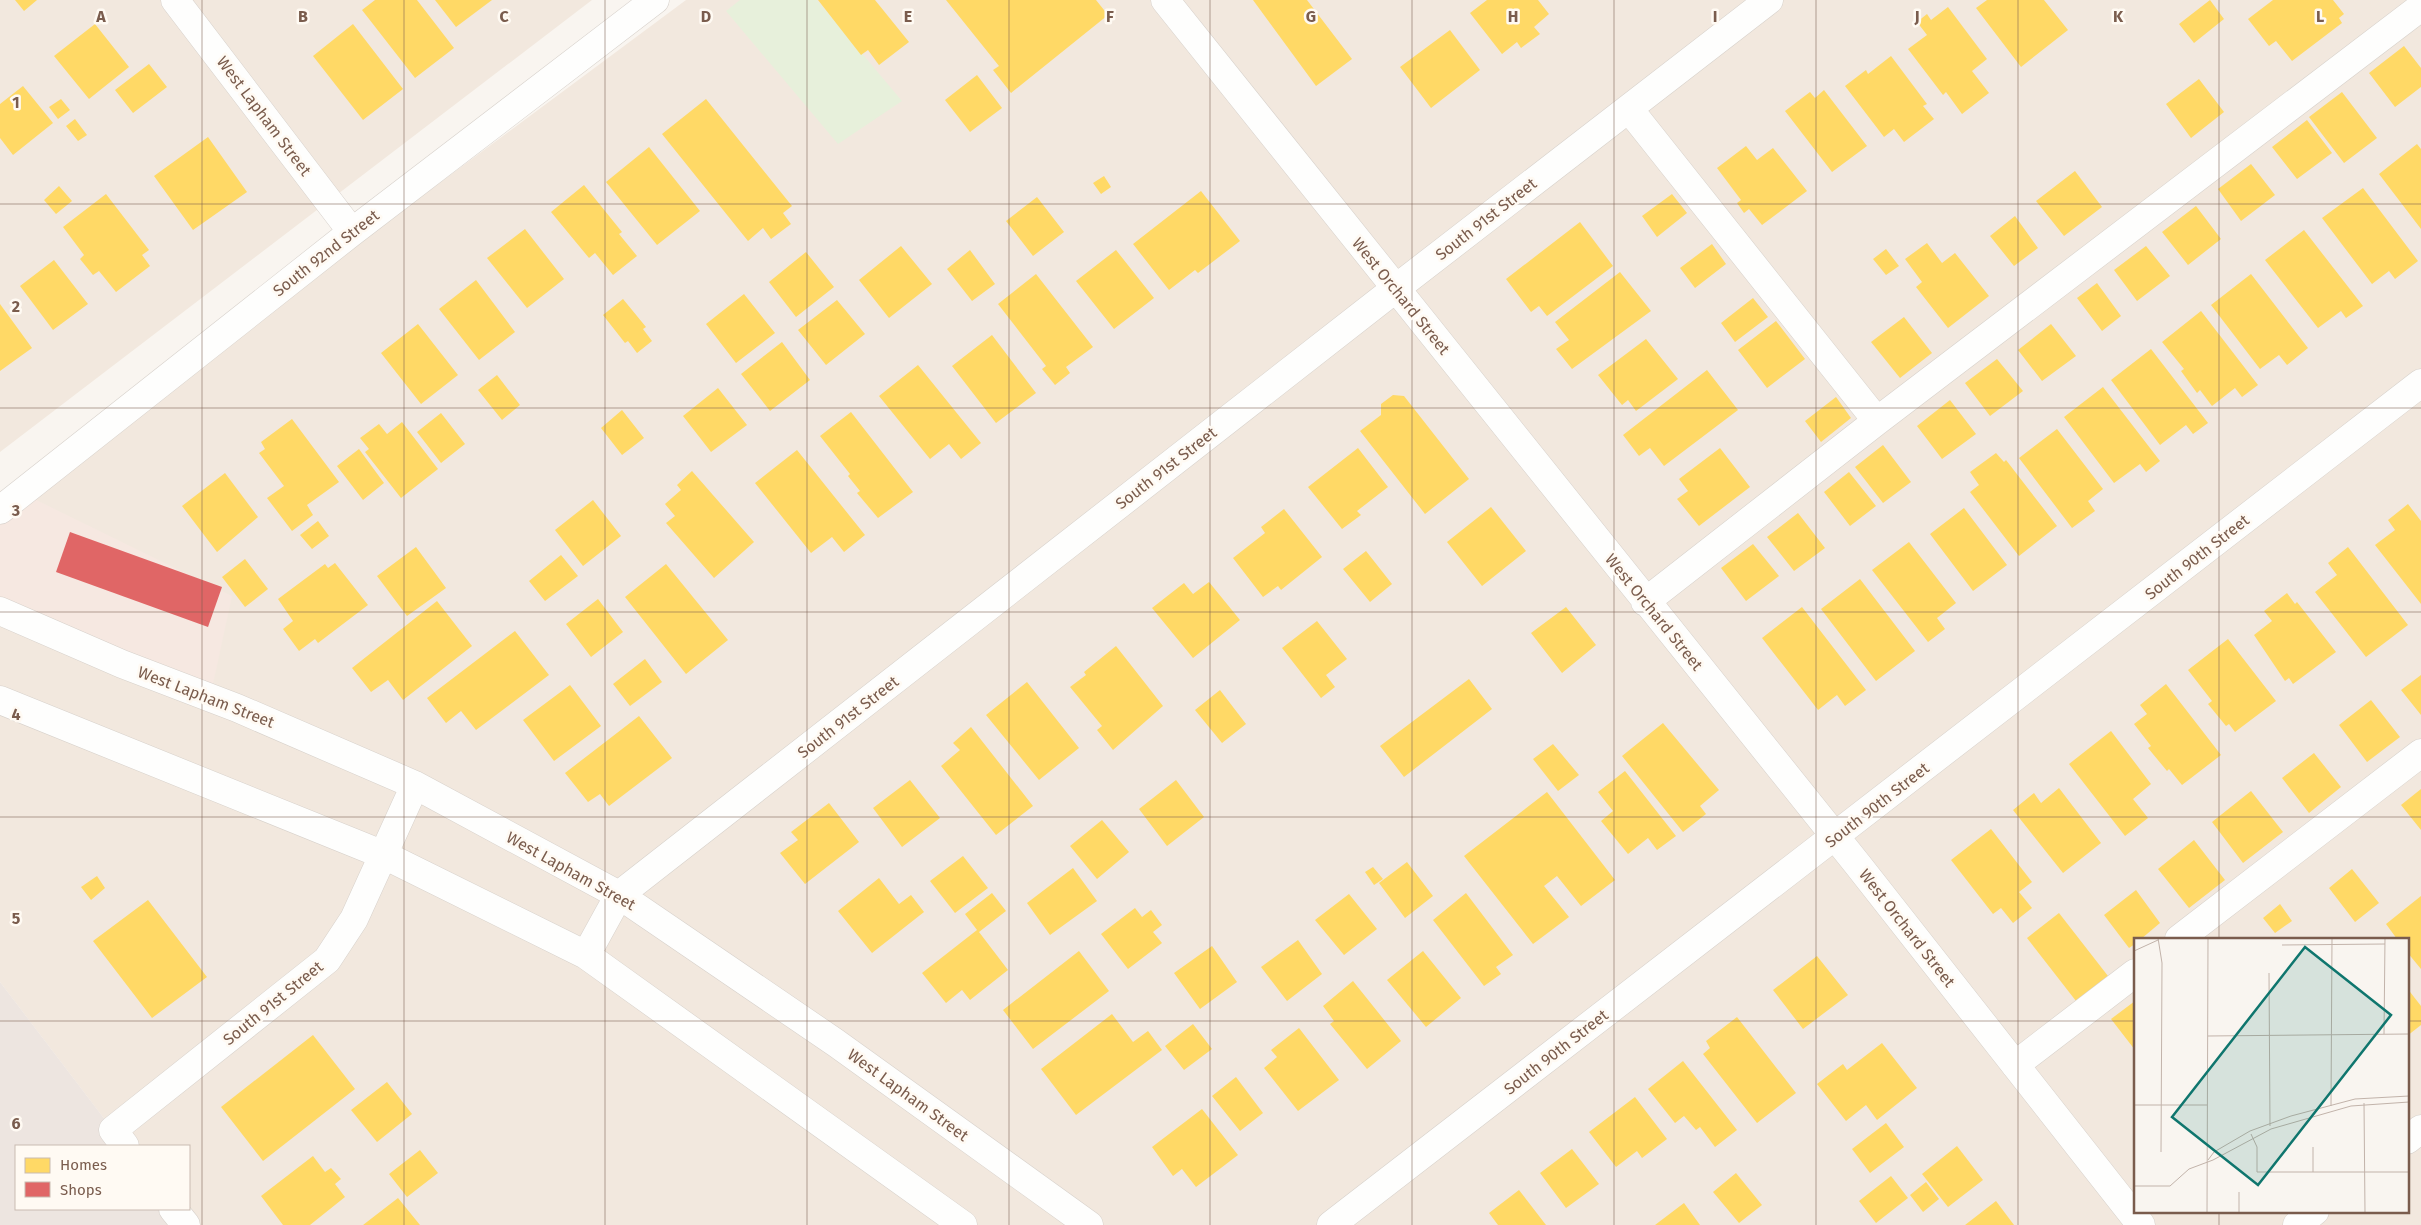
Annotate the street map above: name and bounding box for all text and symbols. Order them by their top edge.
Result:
text: A [95,7,106,26]
text: B [298,7,308,26]
text: C [499,7,509,26]
text: D [701,7,711,26]
text: E [904,7,912,26]
text: F [1106,7,1114,26]
text: G [1306,7,1316,26]
text: H [1508,7,1518,26]
text: I [1713,7,1717,26]
text: J [1913,7,1920,26]
text: K [2113,7,2124,26]
text: L [2316,7,2324,26]
street label: West Lapham Street [213,52,315,180]
text: 1 [12,93,20,112]
street label: South 91st Street [1432,174,1540,264]
street label: South 92nd Street [269,206,383,300]
street label: West Orchard Street [1348,234,1454,358]
text: 2 [12,297,20,316]
street label: South 91st Street [1112,423,1220,513]
text: 3 [11,501,20,520]
street label: South 90th Street [2141,510,2253,604]
street label: West Orchard Street [1601,550,1707,674]
street label: West Lapham Street [135,662,277,732]
street label: South 91st Street [794,672,902,762]
text: 4 [11,705,21,724]
street label: South 90th Street [1821,758,1933,852]
street label: West Lapham Street [503,828,639,914]
street label: West Orchard Street [1855,865,1959,991]
text: 5 [12,909,21,928]
inset map [2134,938,2408,1212]
street label: South 91st Street [219,957,327,1049]
street label: South 90th Street [1500,1005,1612,1099]
street label: West Lapham Street [844,1045,972,1145]
text: 6 [11,1114,21,1133]
legend [15,1145,190,1210]
text: Homes [60,1156,107,1174]
text: Shops [60,1181,102,1199]

